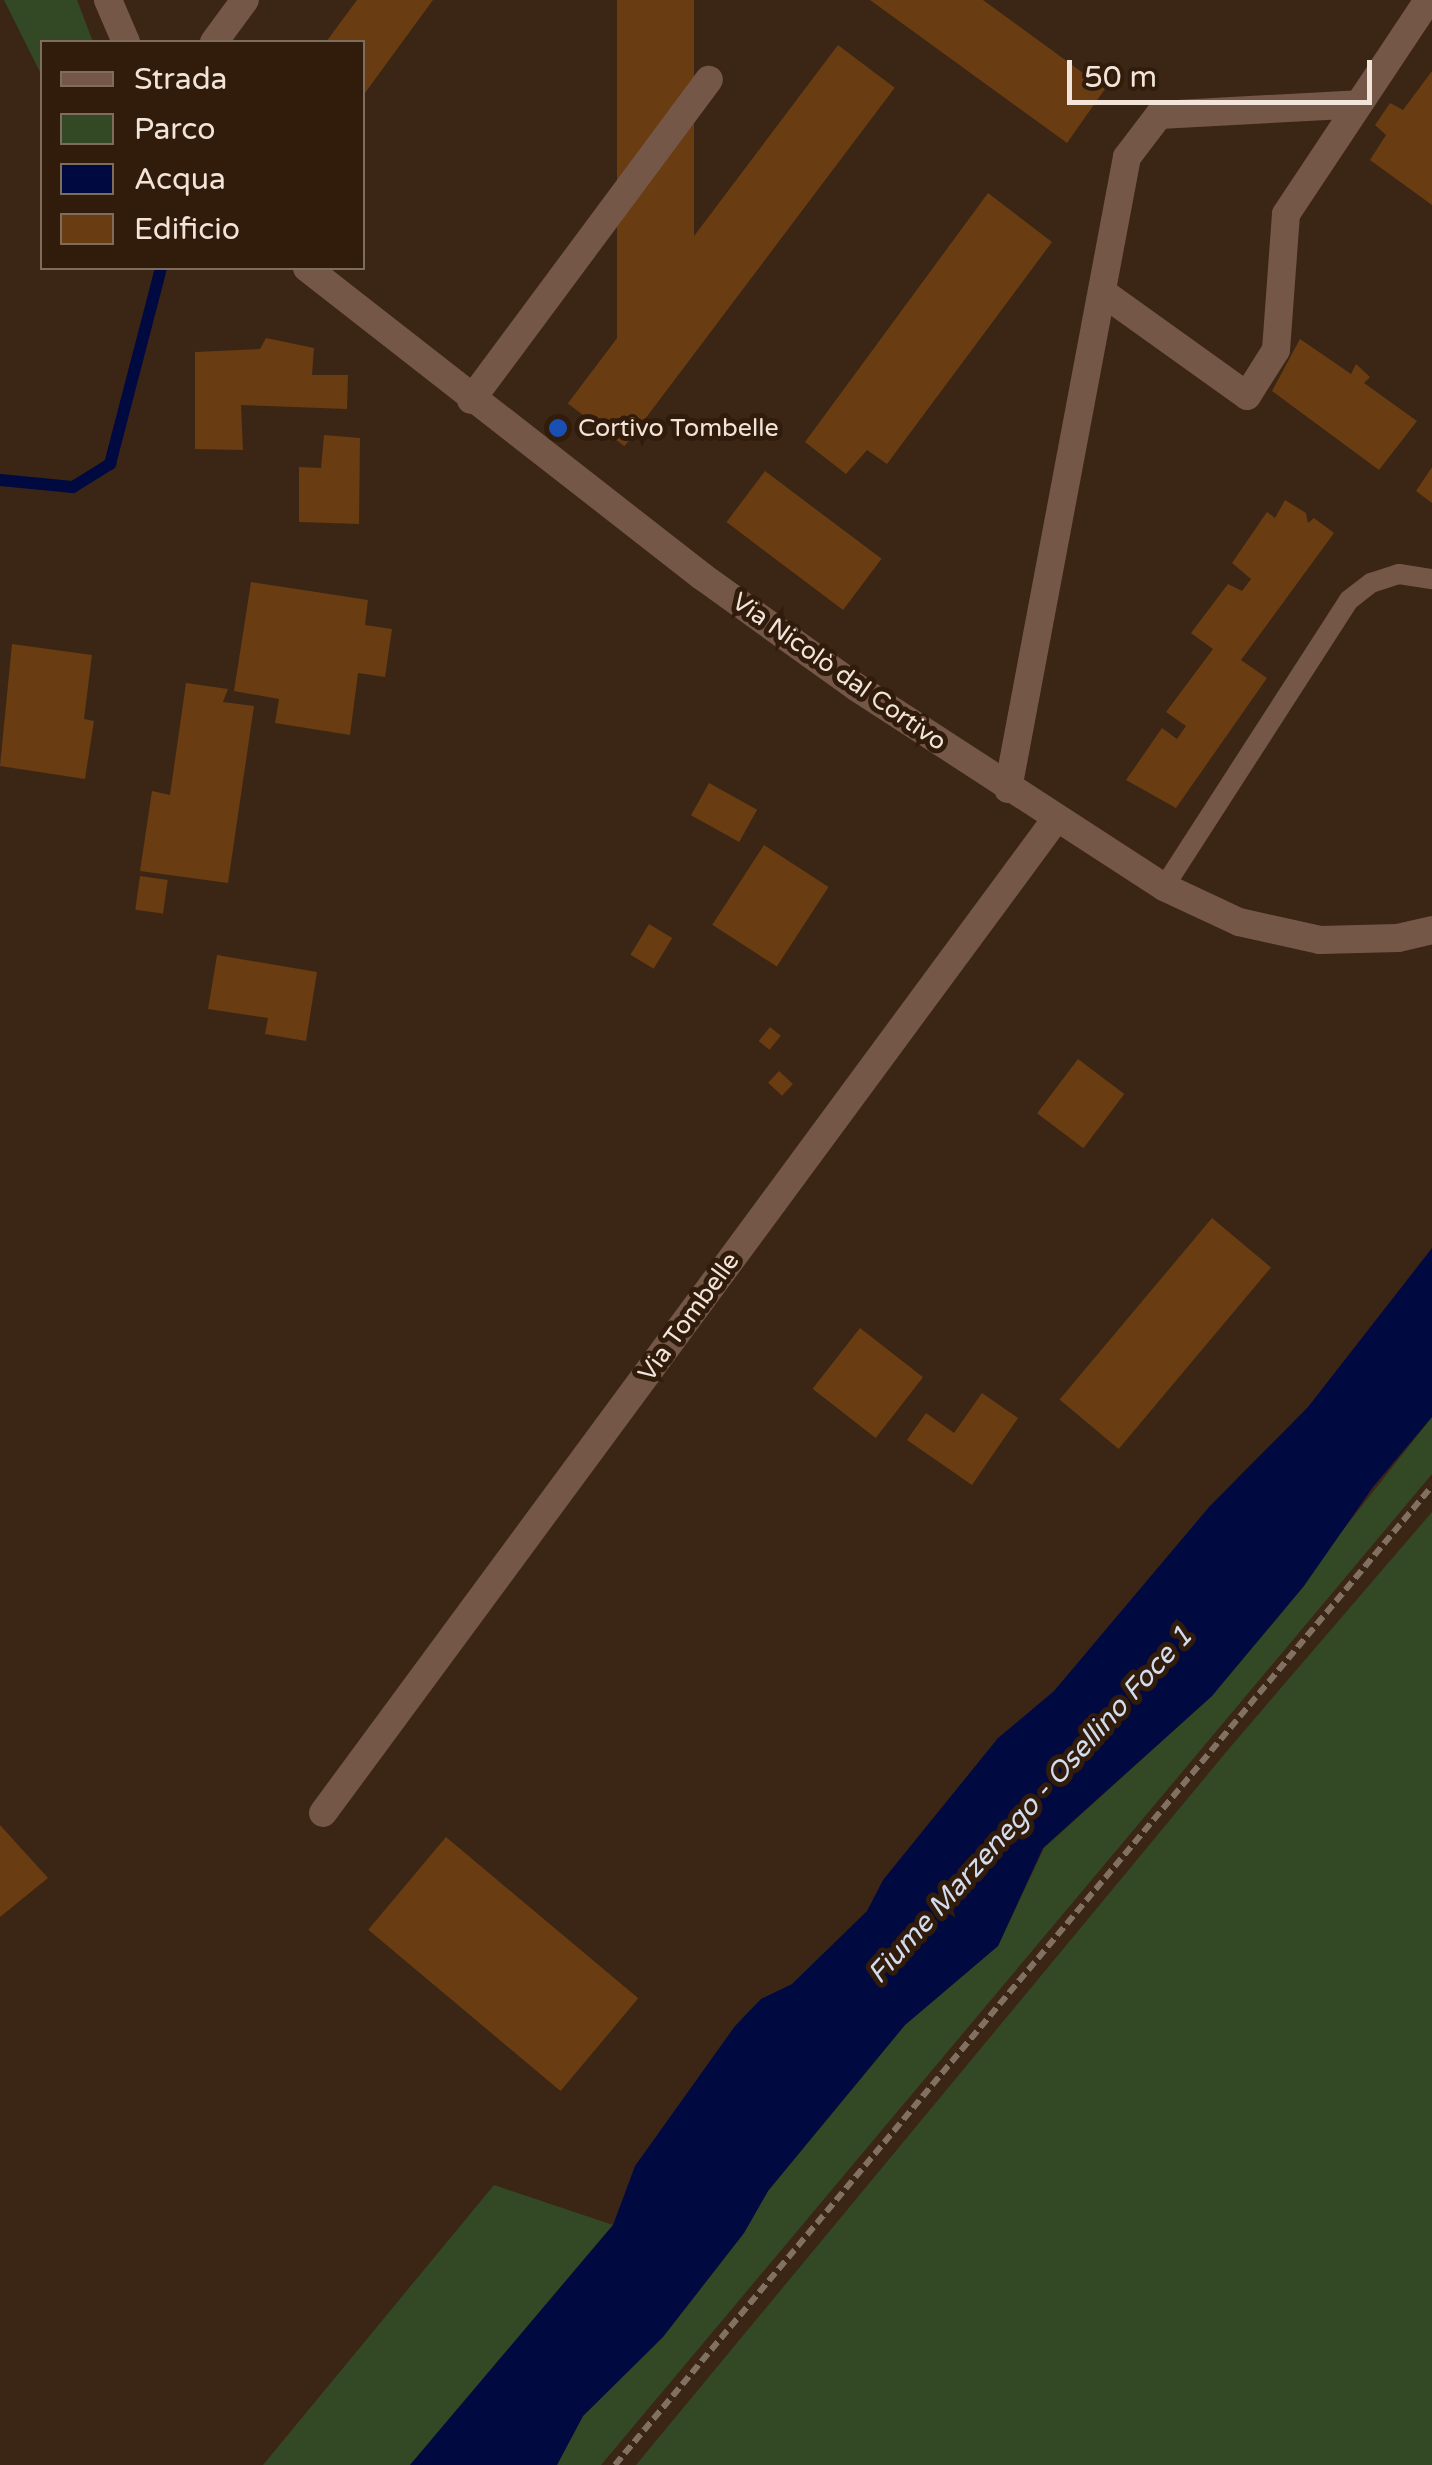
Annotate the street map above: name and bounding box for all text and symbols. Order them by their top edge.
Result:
legend [40,40,365,270]
scale bar [1072,40,1377,102]
text: 50 m [1084,59,1157,96]
text: Strada [134,61,227,98]
text: Parco [134,111,215,148]
text: Acqua [134,161,226,198]
text: Edificio [134,211,240,248]
place label: Cortivo Tombelle [578,413,779,443]
marker: Cortivo Tombelle [547,417,569,439]
street label: Via Nicolò dal Cortivo [726,587,952,757]
street label: Via Tombelle [632,1247,746,1387]
water label: Fiume Marzenego - Osellino Foce 1 [861,1619,1199,1991]

